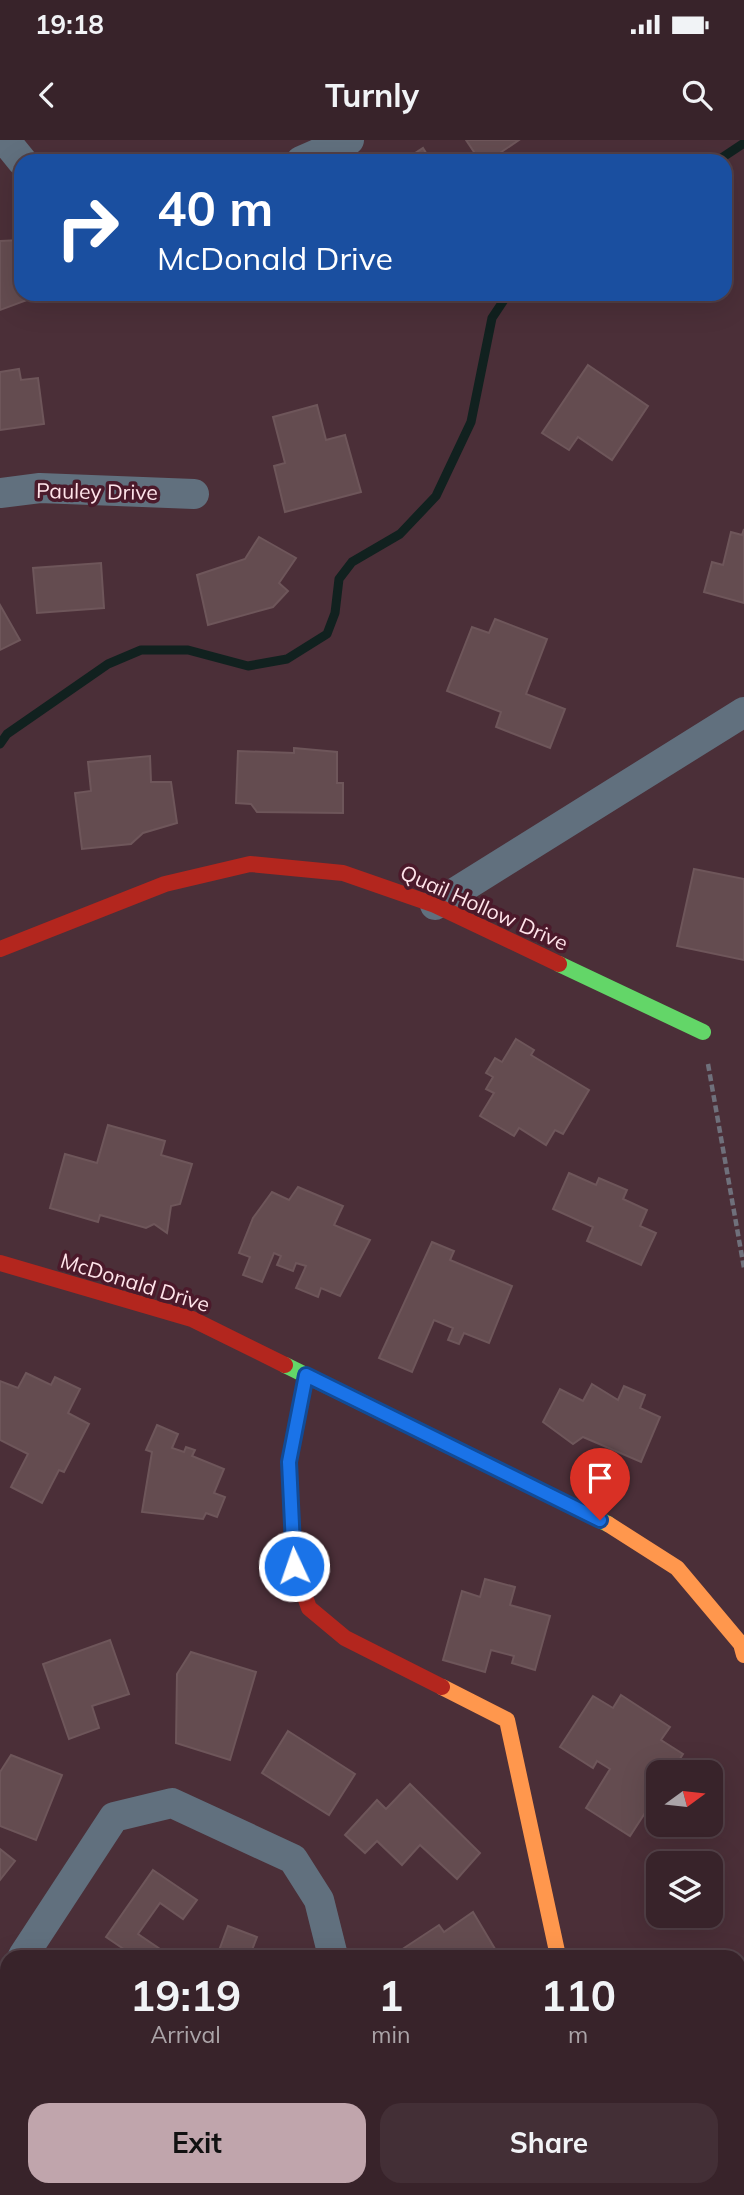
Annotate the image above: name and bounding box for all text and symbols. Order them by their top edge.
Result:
text: 19:18 [35,8,104,41]
text: Turnly [325,75,419,115]
icon: back [28,76,66,114]
icon: search [678,76,716,114]
text: 40 m [157,177,273,238]
icon: right [42,182,133,273]
text: McDonald Drive [157,238,393,278]
street label: Pauley Drive [36,477,158,505]
street label: Quail Hollow Drive [397,858,572,956]
street label: McDonald Drive [57,1247,213,1317]
pin [570,1448,630,1520]
icon: arrive [581,1459,619,1497]
position arrow [257,1529,331,1603]
north arrow [646,1760,723,1838]
map controls [646,1760,723,1928]
button: layers [646,1851,723,1928]
text: 19:19 [130,1969,241,2022]
text: 1 [378,1969,403,2022]
text: 110 [540,1969,616,2022]
text: Arrival [150,2020,221,2049]
text: min [371,2020,410,2049]
text: m [568,2020,588,2049]
button: Exit [28,2103,366,2183]
button: Share [380,2103,718,2183]

